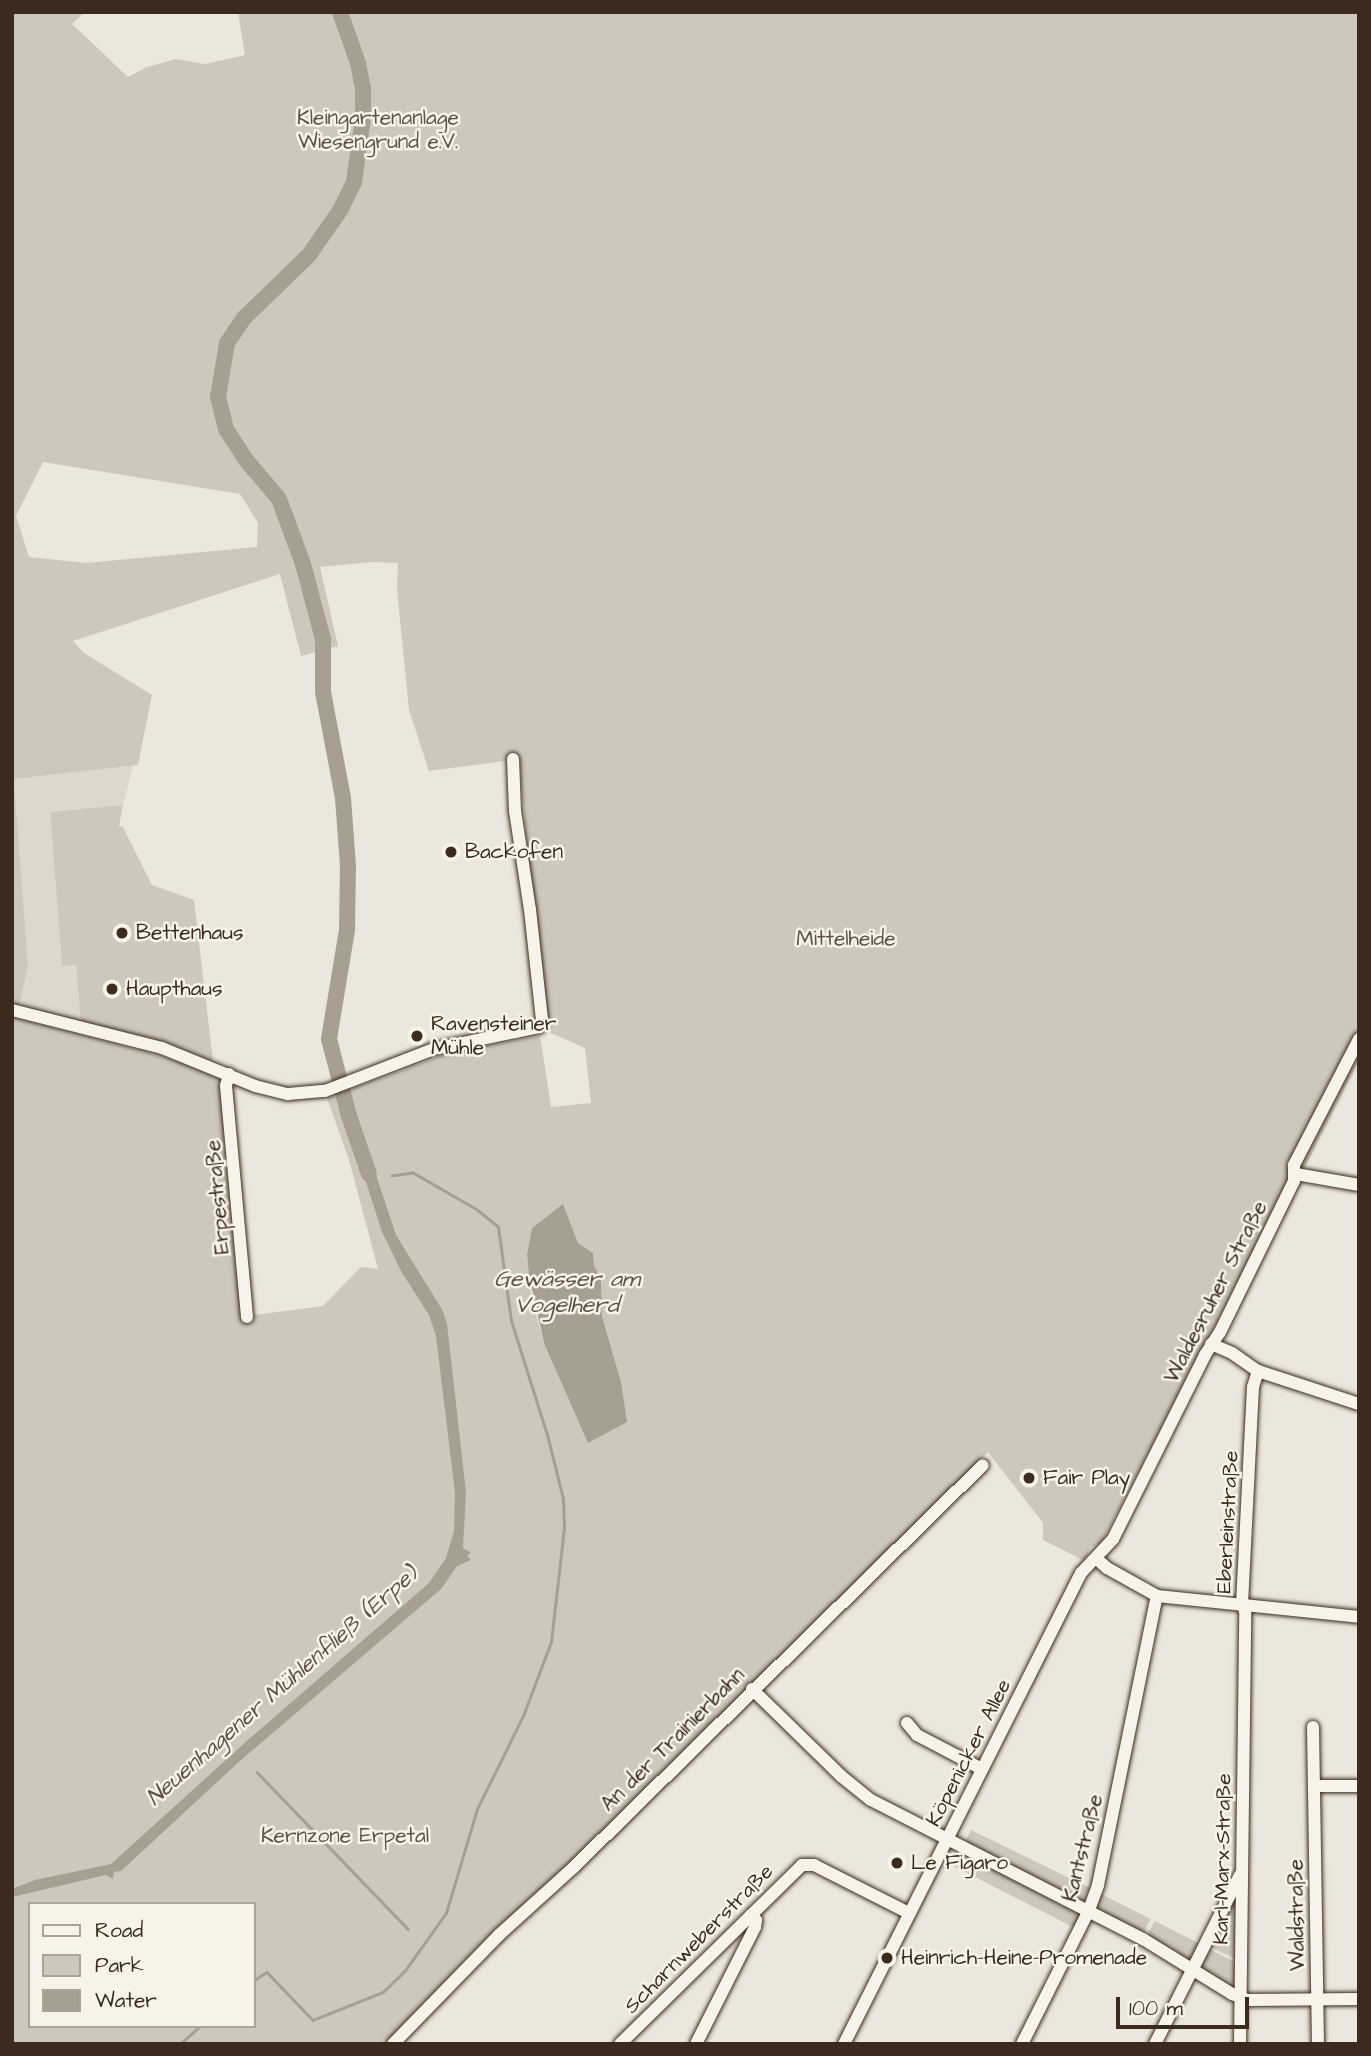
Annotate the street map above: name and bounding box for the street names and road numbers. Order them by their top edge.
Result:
street label: Erpestraße [200,1139,236,1255]
street label: Waldesruher Straße [1159,1197,1273,1387]
street label: Eberleinstraße [1212,1450,1244,1594]
street label: An der Trainierbahn [596,1663,750,1817]
street label: Köpenicker Allee [921,1675,1017,1831]
street label: Karl-Marx-Straße [1209,1773,1237,1945]
street label: Kantstraße [1057,1792,1109,1904]
street label: Scharnweberstraße [619,1859,779,2019]
street label: Waldstraße [1283,1859,1311,1971]

